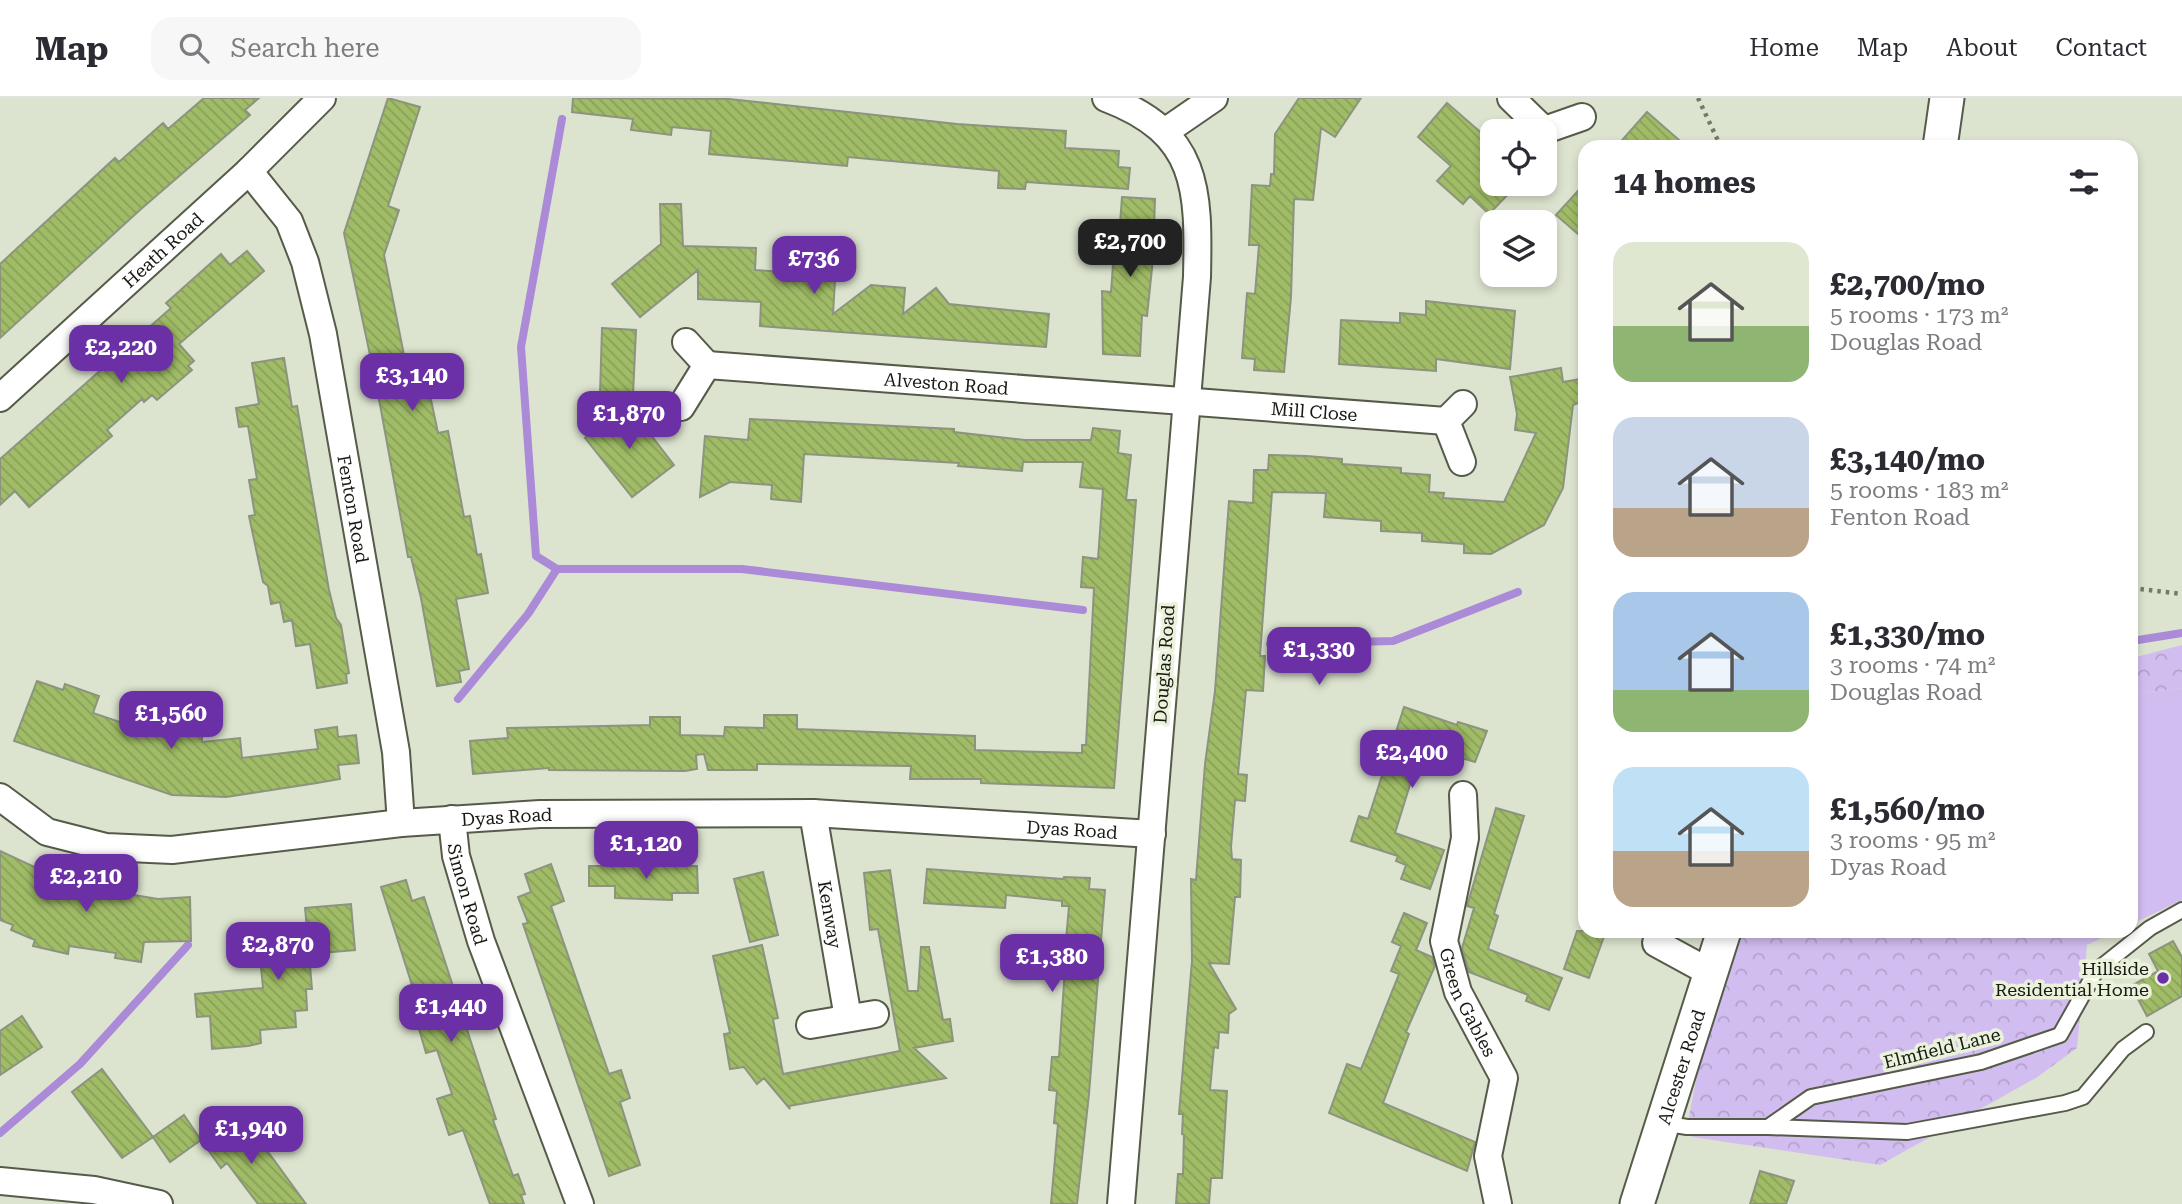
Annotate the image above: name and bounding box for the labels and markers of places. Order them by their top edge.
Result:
pin: £2,700 [1073,220,1187,279]
pin: £736 [773,236,855,296]
pin: £2,220 [64,326,178,385]
pin: £3,140 [355,354,469,413]
pin: £1,870 [572,392,686,451]
pin: £1,330 [1262,628,1376,687]
pin: £1,560 [114,692,228,751]
pin: £2,400 [1355,730,1469,790]
pin: £1,120 [589,822,703,881]
pin: £2,210 [29,854,143,914]
pin: £2,870 [221,922,335,982]
pin: £1,380 [995,934,1109,994]
place label: Hillside Residential Home [1995,958,2149,1000]
marker: Hillside Residential Home [2155,970,2171,986]
pin: £1,440 [394,984,508,1044]
pin: £1,940 [194,1107,308,1166]

